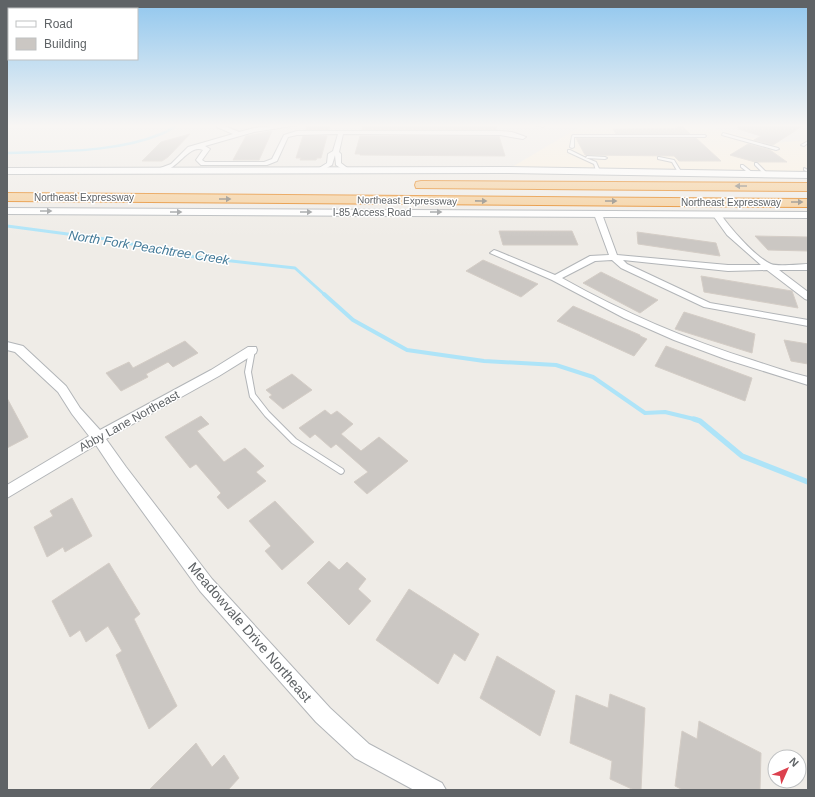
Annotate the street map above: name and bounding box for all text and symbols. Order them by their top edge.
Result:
legend [8,8,138,60]
text: Road [44,17,73,31]
text: Building [44,37,87,51]
one-way arrow [734,183,747,189]
street label: Northeast Expressway [34,192,134,203]
street label: Northeast Expressway [357,194,457,207]
one-way arrow [219,196,232,202]
street label: Northeast Expressway [681,197,781,208]
one-way arrow [475,198,488,204]
one-way arrow [605,198,618,204]
one-way arrow [791,199,804,205]
street label: I-85 Access Road [333,207,411,218]
one-way arrow [40,208,53,214]
one-way arrow [170,209,183,215]
one-way arrow [300,209,313,215]
one-way arrow [430,209,443,215]
water label: North Fork Peachtree Creek [67,227,232,268]
street label: Abby Lane Northeast [76,387,182,454]
street label: Meadowvale Drive Northeast [185,559,315,705]
north arrow [767,749,807,789]
text: N [787,755,801,769]

